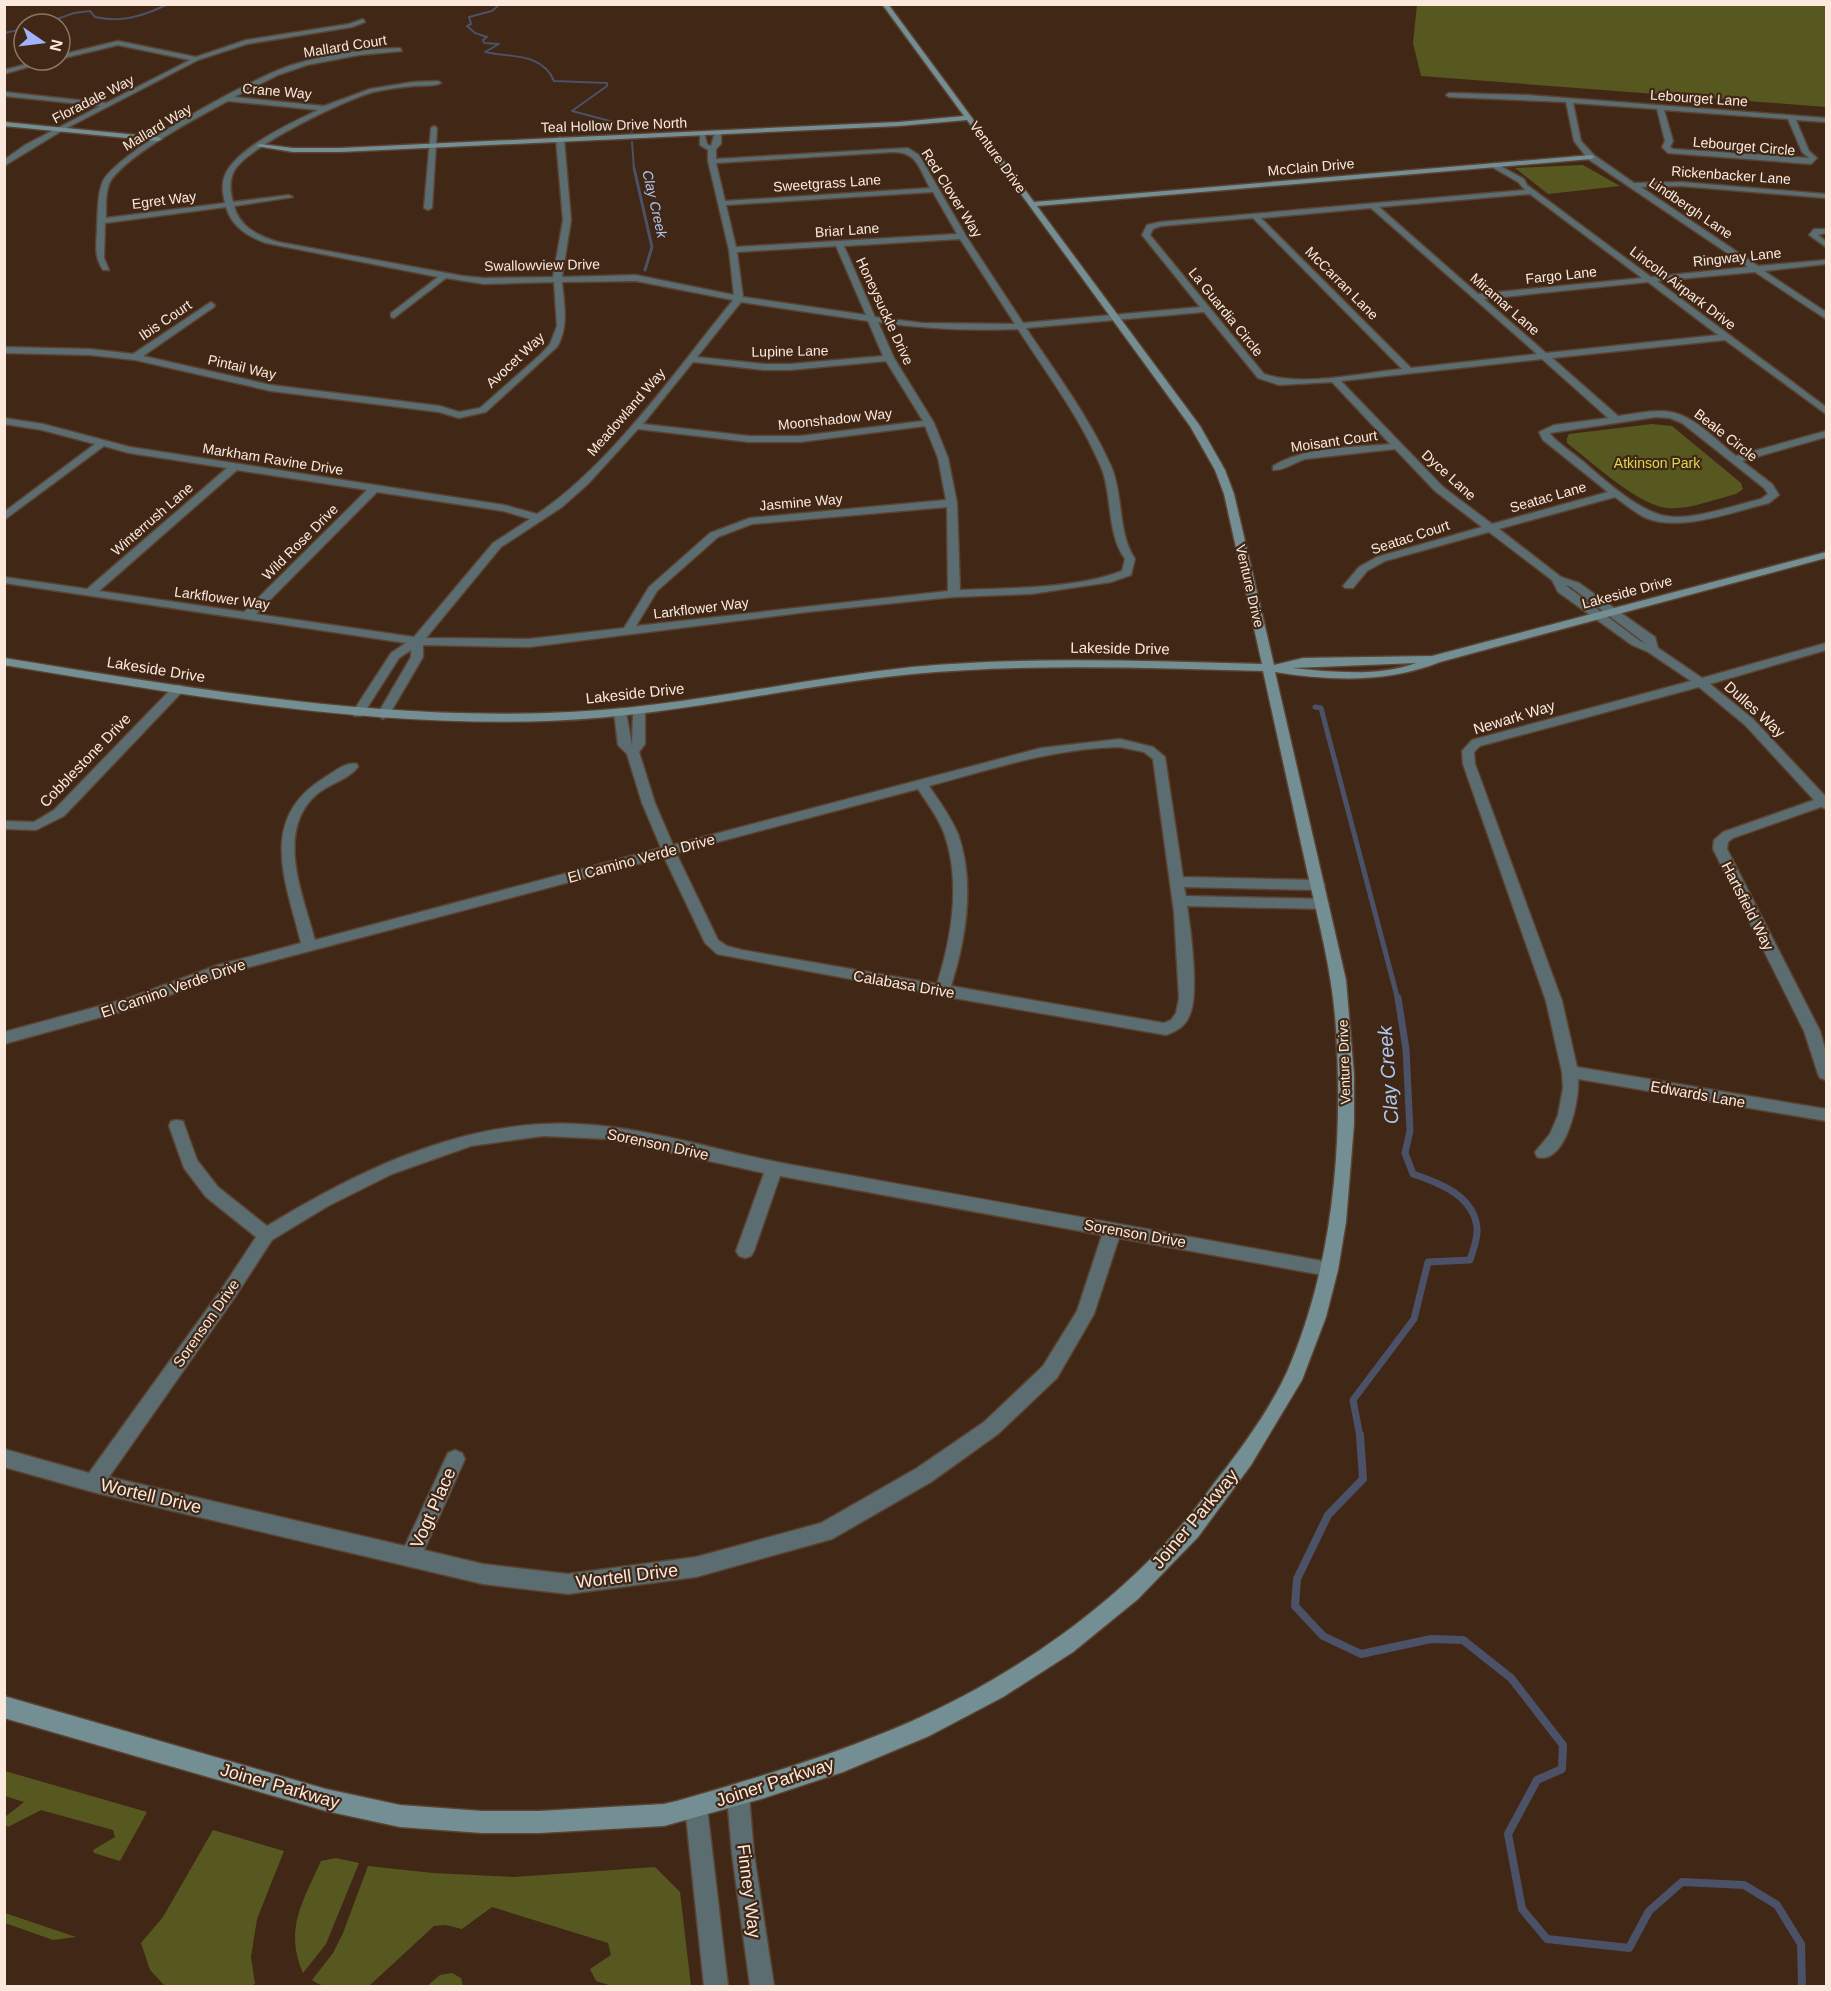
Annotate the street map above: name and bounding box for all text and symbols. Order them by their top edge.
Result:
north arrow [12,12,72,72]
street label: Mallard Court [302,32,388,60]
text: N [46,38,66,53]
street label: Floradale Way [49,71,137,127]
street label: Crane Way [242,80,312,102]
street label: Lebourget Lane [1650,87,1749,109]
street label: Mallard Way [120,100,194,154]
street label: Teal Hollow Drive North [541,114,687,136]
street label: Venture Drive [967,118,1030,196]
street label: Lebourget Circle [1692,134,1796,158]
street label: Red Clover Way [918,146,986,240]
street label: McClain Drive [1267,155,1355,179]
street label: Rickenbacker Lane [1671,163,1792,187]
water label: Clay Creek [639,168,671,241]
street label: Sweetgrass Lane [772,171,882,195]
street label: Lindbergh Lane [1646,174,1736,242]
street label: Egret Way [131,188,197,212]
street label: Briar Lane [814,220,880,240]
street label: McCarran Lane [1302,243,1382,323]
street label: Lincoln Airpark Drive [1627,243,1739,333]
street label: Ringway Lane [1692,244,1782,270]
street label: Honeysuckle Drive [853,255,917,367]
street label: Swallowview Drive [484,256,600,274]
street label: Fargo Lane [1525,263,1598,287]
street label: La Guardia Circle [1186,265,1267,360]
street label: Miramar Lane [1467,270,1543,339]
street label: Ibis Court [136,297,194,343]
street label: Avocet Way [483,329,547,391]
street label: Lupine Lane [751,342,829,360]
street label: Pintail Way [206,351,278,383]
street label: Meadowland Way [584,365,668,459]
street label: Moonshadow Way [777,405,893,433]
street label: Beale Circle [1691,405,1761,465]
street label: Moisant Court [1290,427,1378,455]
street label: Markham Ravine Drive [201,440,345,478]
street label: Dyce Lane [1419,447,1479,503]
park label: Atkinson Park [1614,455,1701,471]
street label: Seatac Lane [1508,478,1588,516]
street label: Winterrush Lane [108,479,196,559]
street label: Jasmine Way [759,490,843,514]
street label: Wild Rose Drive [259,501,341,583]
street label: Seatac Court [1369,517,1451,557]
street label: Venture Drive [1233,543,1267,629]
street label: Lakeside Drive [1580,572,1674,612]
street label: Larkflower Way [173,583,271,613]
street label: Larkflower Way [652,594,750,622]
street label: Lakeside Drive [1070,639,1170,657]
street label: Lakeside Drive [106,653,206,685]
street label: Dulles Way [1721,677,1789,741]
street label: Lakeside Drive [585,679,685,707]
street label: Newark Way [1471,696,1557,737]
street label: Cobblestone Drive [36,710,134,810]
street label: El Camino Verde Drive [566,830,716,886]
street label: Hartsfield Way [1718,859,1778,954]
street label: El Camino Verde Drive [98,955,248,1021]
street label: Calabasa Drive [852,967,956,1001]
street label: Venture Drive [1335,1019,1353,1105]
water label: Clay Creek [1374,1024,1402,1125]
street label: Edwards Lane [1649,1077,1747,1111]
street label: Sorenson Drive [606,1125,710,1163]
street label: Sorenson Drive [1083,1216,1187,1250]
street label: Sorenson Drive [169,1276,243,1370]
street label: Vogt Place [406,1465,460,1551]
street label: Joiner Parkway [1148,1465,1242,1573]
street label: Wortell Drive [99,1475,203,1517]
street label: Wortell Drive [575,1560,679,1592]
street label: Joiner Parkway [713,1753,837,1811]
street label: Joiner Parkway [218,1759,342,1813]
street label: Finney Way [733,1843,765,1939]

